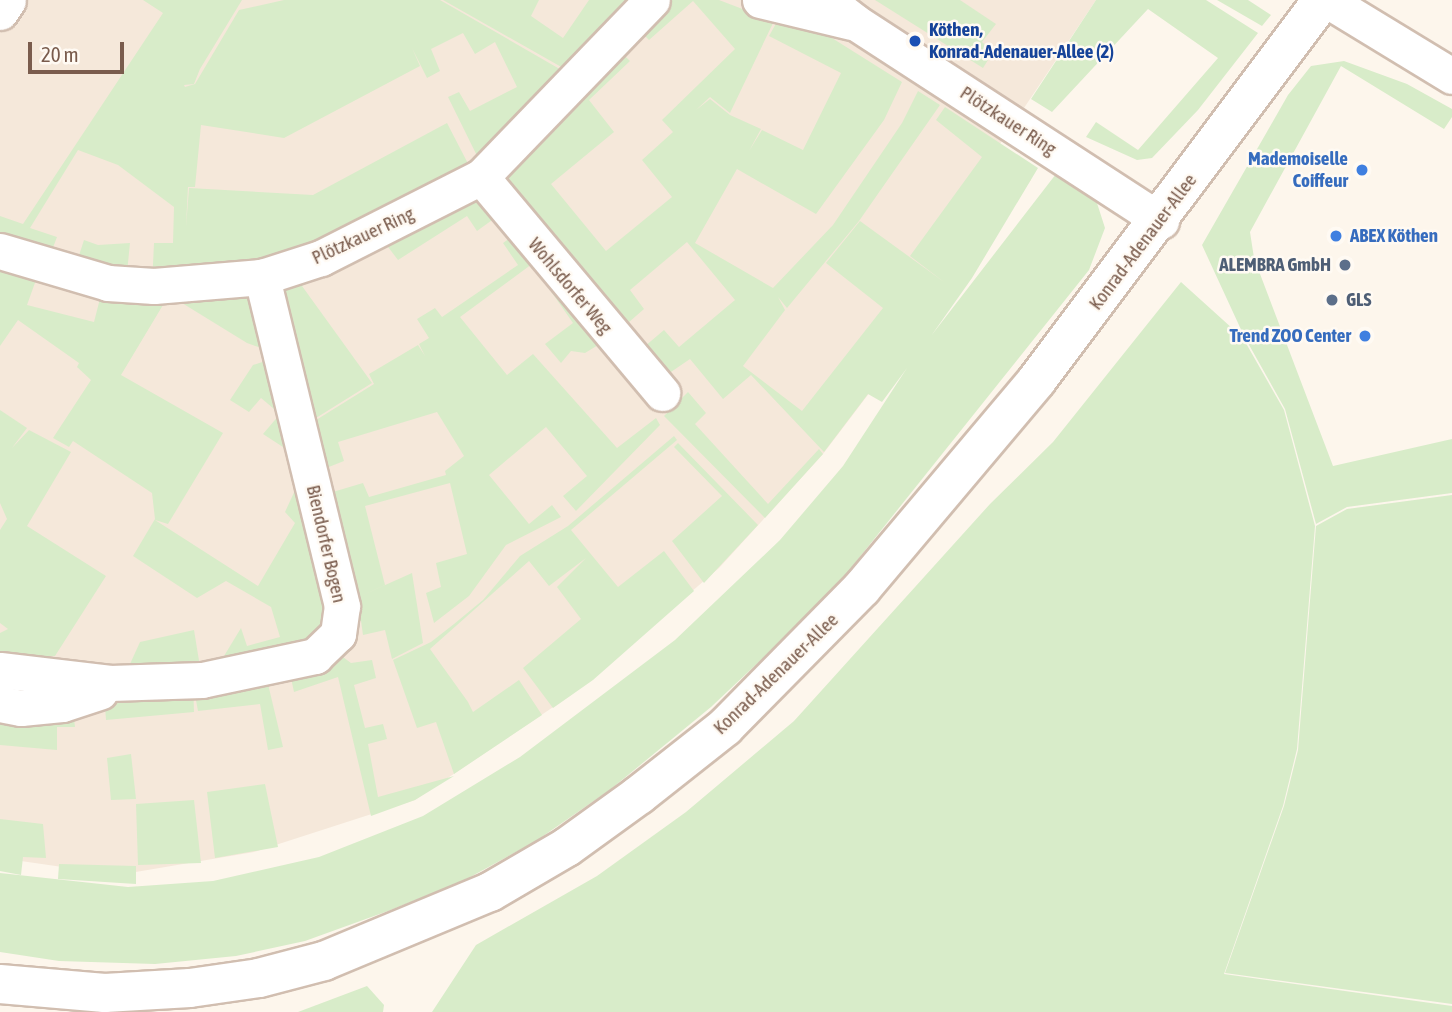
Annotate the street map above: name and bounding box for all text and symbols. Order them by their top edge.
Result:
place label: Köthen, Konrad-Adenauer-Allee (2) [929,19,1114,63]
scale bar [32,28,128,72]
marker: Köthen, Konrad-Adenauer-Allee (2) [907,33,923,49]
text: 20 m [41,42,79,66]
street label: Plötzkauer Ring [956,82,1060,160]
place label: Mademoiselle Coiffeur [1248,148,1348,192]
marker: Mademoiselle Coiffeur [1354,162,1370,178]
street label: Konrad-Adenauer-Allee [1084,169,1202,315]
street label: Plötzkauer Ring [308,202,418,270]
place label: ABEX Köthen [1350,225,1438,247]
marker: ABEX Köthen [1328,228,1344,244]
street label: Wohlsdorfer Weg [523,233,617,339]
place label: ALEMBRA GmbH [1219,254,1331,276]
marker: ALEMBRA GmbH [1337,257,1353,273]
place label: GLS [1346,289,1371,311]
marker: GLS [1324,292,1340,308]
place label: Trend ZOO Center [1229,325,1351,347]
marker: Trend ZOO Center [1357,328,1373,344]
street label: Biendorfer Bogen [301,483,351,605]
street label: Konrad-Adenauer-Allee [709,609,843,739]

